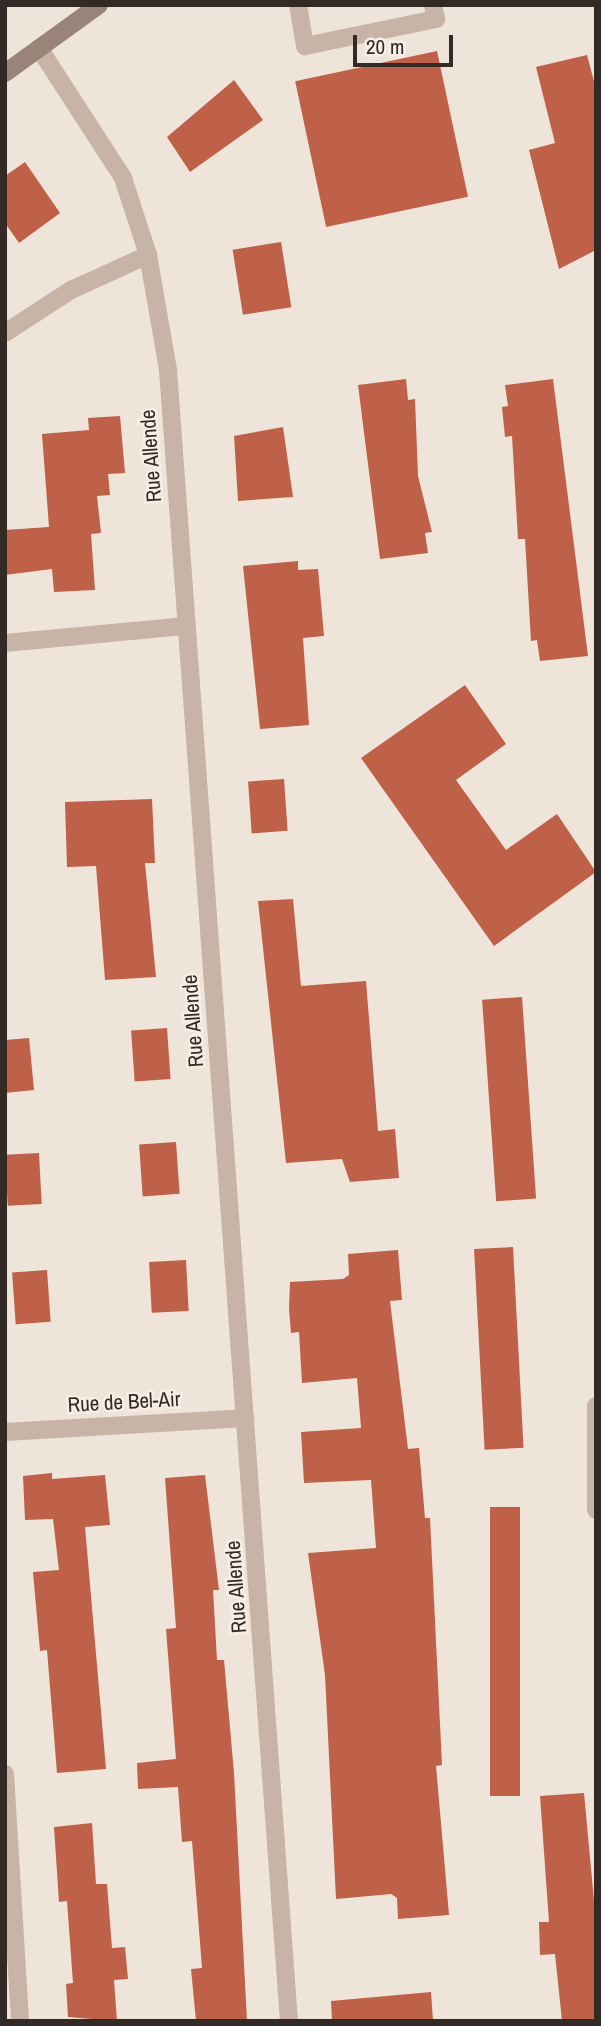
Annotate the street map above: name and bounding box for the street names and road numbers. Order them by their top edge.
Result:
street label: Rue Allende [135,408,167,504]
street label: Rue Allende [177,973,209,1069]
street label: Rue de Bel-Air [67,1386,181,1418]
street label: Rue Allende [220,1539,252,1635]

